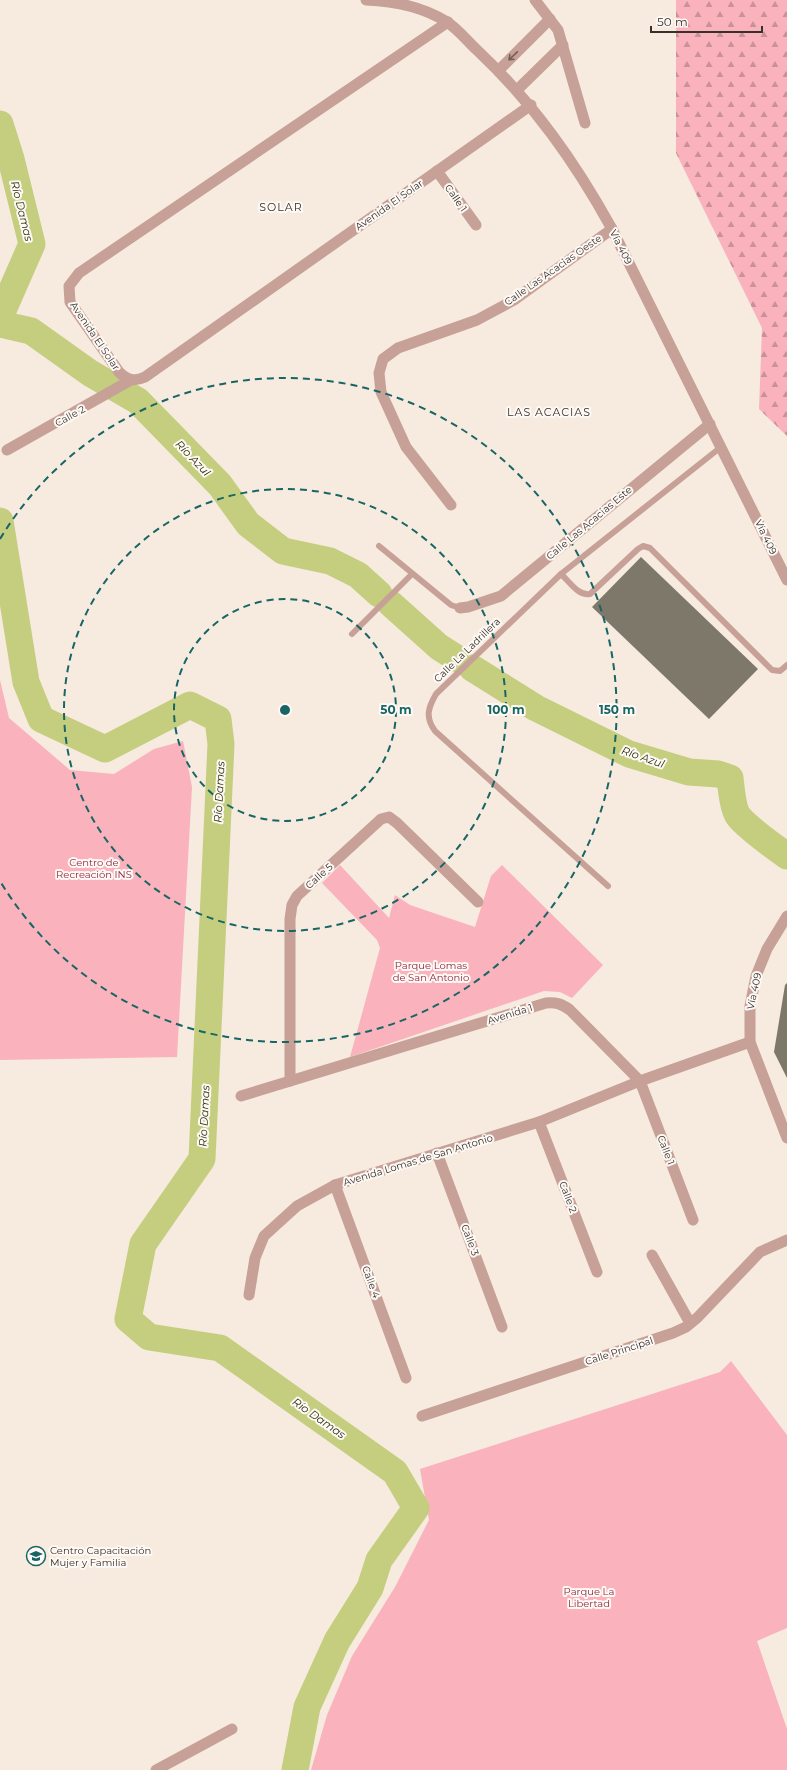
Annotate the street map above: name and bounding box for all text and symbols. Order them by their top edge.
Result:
scale bar [651,8,762,34]
text: 50 m [657,14,688,29]
one-way arrow [508,51,518,61]
street label: Avenida El Solar [353,177,425,233]
water label: Río Damas [8,179,36,243]
street label: Calle 1 [442,182,470,214]
district label: SOLAR [259,200,303,214]
street label: Vía 409 [607,227,635,267]
street label: Calle Las Acacias Oeste [502,231,604,309]
street label: Avenida El Solar [67,299,123,373]
street label: Calle 2 [53,402,88,430]
district label: LAS ACACIAS [507,405,591,419]
water label: Río Azul [172,437,214,479]
street label: Calle Las Acacias Este [543,483,635,563]
street label: Vía 409 [752,517,780,557]
street label: Calle La Ladrillera [431,615,503,685]
text: 50 m [380,702,412,717]
text: 100 m [488,702,524,717]
text: 150 m [599,702,635,717]
centre of rings [278,703,292,717]
water label: Río Azul [620,743,666,771]
water label: Río Damas [210,760,228,823]
park label: Centro de Recreación INS [56,856,132,881]
street label: Calle 5 [303,860,336,892]
park label: Parque Lomas de San Antonio [393,959,469,984]
street label: Vía 409 [744,971,764,1011]
street label: Avenida 1 [486,1001,534,1027]
water label: Río Damas [195,1084,213,1147]
street label: Avenida Lomas de San Antonio [342,1131,494,1189]
street label: Calle 1 [654,1133,678,1167]
street label: Calle 2 [556,1179,580,1215]
street label: Calle 3 [458,1222,482,1258]
street label: Calle 4 [359,1264,383,1300]
street label: Calle Principal [583,1334,655,1368]
water label: Río Damas [290,1395,349,1442]
place label: Centro Capacitación Mujer y Familia [50,1544,151,1569]
school or university icon: Centro Capacitación Mujer y Familia [25,1545,47,1567]
park label: Parque La Libertad [564,1585,614,1610]

